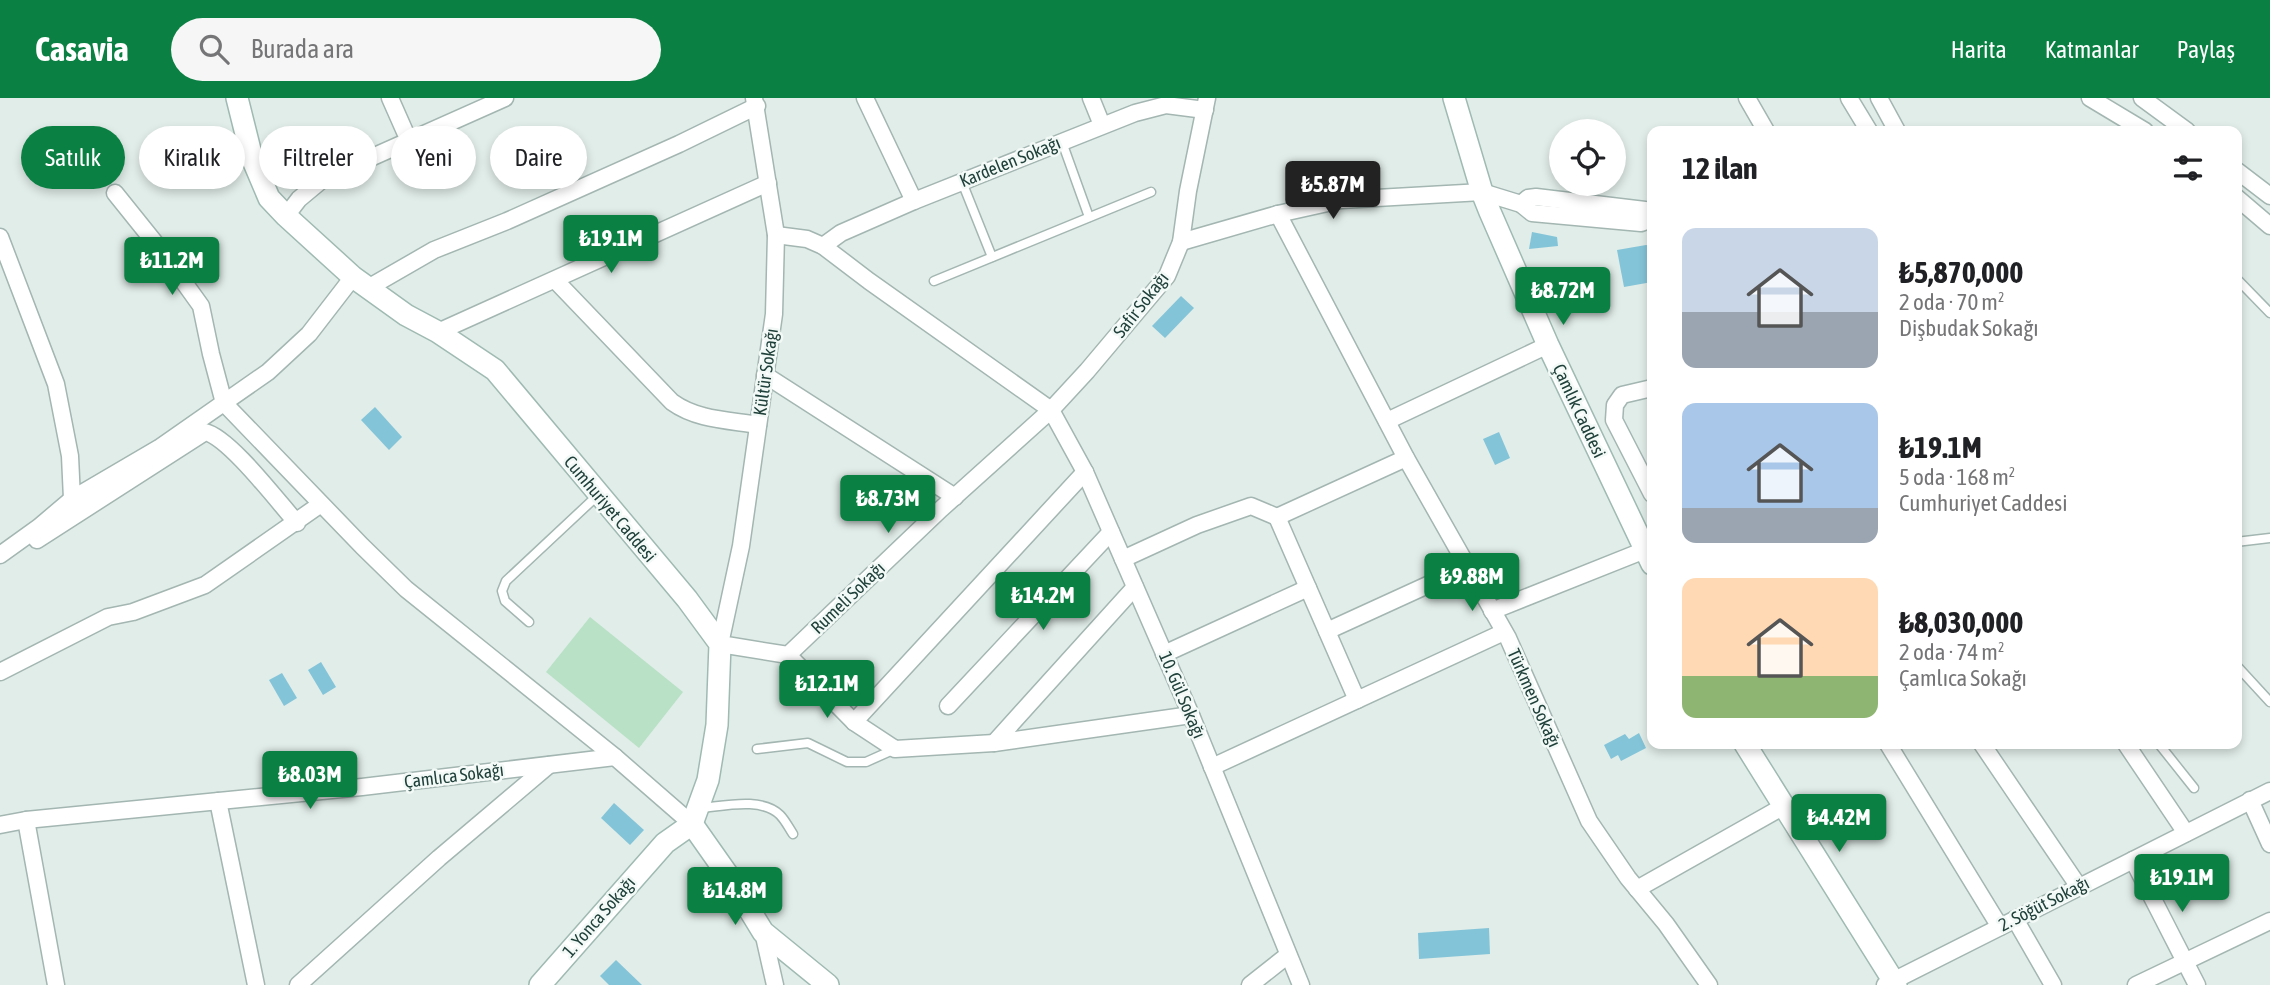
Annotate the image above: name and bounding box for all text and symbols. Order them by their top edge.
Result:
search box [171,18,661,81]
text: Casavia [35,30,129,68]
icon: search [195,30,233,68]
text: Burada ara [251,34,354,64]
text: Harita [1951,36,2007,63]
text: Katmanlar [2045,36,2139,63]
text: Paylaş [2177,36,2235,63]
map controls [1549,119,1626,196]
button: locate [1549,119,1626,196]
chip: Satılık [21,126,125,189]
chip: Kiralık [139,126,245,189]
chip: Filtreler [259,126,377,189]
chip: Yeni [391,126,476,189]
chip: Daire [490,126,587,189]
street label: Kardelen Sokağı [956,132,1063,191]
icon: filters [2169,149,2207,187]
text: 12 ilan [1682,151,1758,185]
pin: ₺5.87M [1276,162,1390,221]
text: ₺5.87M [1301,171,1365,197]
pin: ₺19.1M [554,216,668,275]
text: ₺19.1M [579,225,643,251]
pin: ₺11.2M [115,238,229,297]
text: ₺11.2M [140,247,204,273]
text: ₺5,870,000 [1899,255,2023,289]
icon: home [1738,256,1822,340]
street label: Safir Sokağı [1109,268,1173,342]
pin: ₺8.72M [1506,268,1620,327]
text: ₺8.72M [1531,277,1595,303]
text: 2 oda · 70 m² [1899,289,2004,315]
text: Dişbudak Sokağı [1899,315,2039,341]
street label: Kültür Sokağı [749,327,782,417]
street label: Çamlık Caddesi [1549,361,1610,461]
text: ₺19.1M [1899,430,1982,464]
icon: home [1738,431,1822,515]
street label: Cumhuriyet Caddesi [560,451,661,566]
text: 5 oda · 168 m² [1899,464,2015,490]
pin: ₺8.73M [831,476,945,535]
text: ₺8.73M [856,485,920,511]
text: Cumhuriyet Caddesi [1899,490,2068,516]
pin: ₺9.88M [1415,554,1529,613]
street label: Rumeli Sokağı [806,557,889,638]
text: ₺9.88M [1440,563,1504,589]
pin: ₺14.2M [986,573,1100,632]
text: ₺14.2M [1011,582,1075,608]
text: ₺8,030,000 [1899,605,2023,639]
icon: home [1738,606,1822,690]
text: 2 oda · 74 m² [1899,639,2004,665]
street label: Türkmen Sokağı [1503,645,1565,750]
street label: 10. Gül Sokağı [1155,648,1210,741]
pin: ₺12.1M [770,660,884,720]
text: Çamlıca Sokağı [1899,665,2027,691]
text: ₺12.1M [795,670,859,696]
pin: ₺8.03M [253,752,367,811]
street label: Çamlıca Sokağı [403,759,505,792]
text: ₺8.03M [278,761,342,787]
pin: ₺4.42M [1782,794,1896,854]
text: ₺4.42M [1807,804,1871,830]
pin: ₺19.1M [2125,854,2239,914]
text: ₺19.1M [2150,864,2214,890]
pin: ₺14.8M [678,868,792,927]
street label: 1. Yonca Sokağı [558,872,639,961]
street label: 2. Söğüt Sokağı [1995,872,2092,935]
text: ₺14.8M [703,877,767,903]

